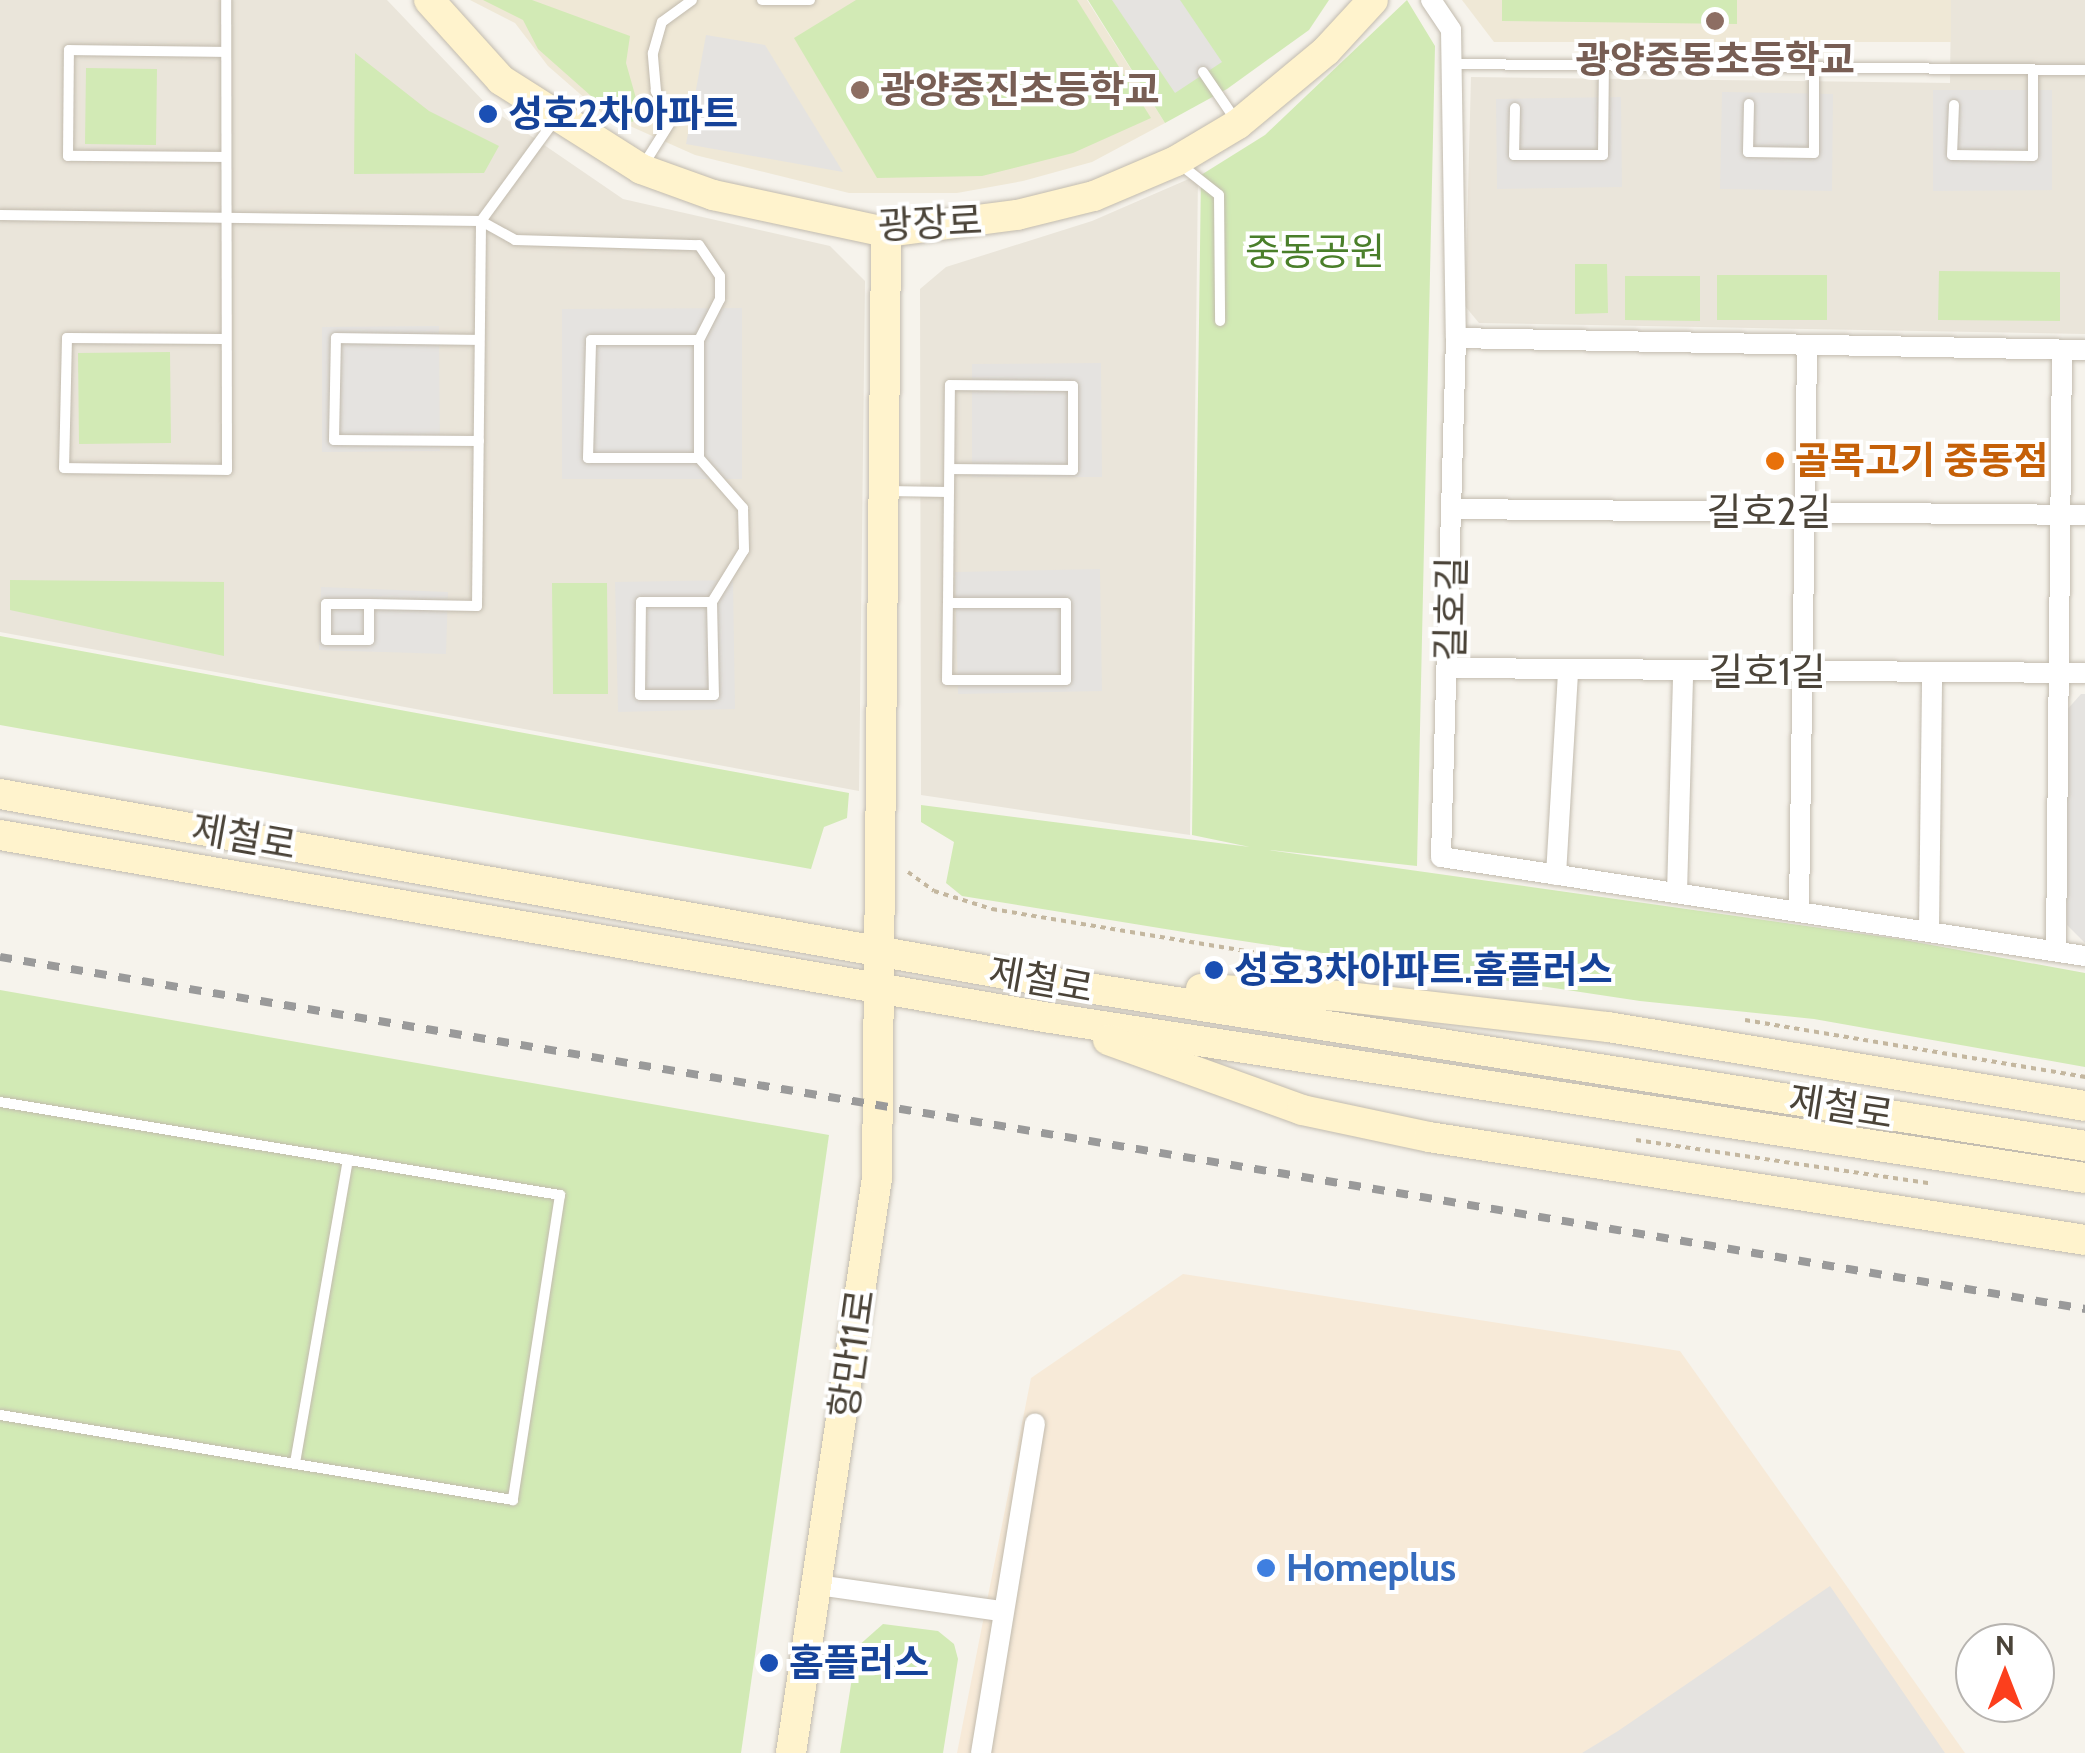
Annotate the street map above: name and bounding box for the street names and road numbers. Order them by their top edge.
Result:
street label: 광장로 [876,197,984,249]
street label: 길호2길 [1707,489,1831,535]
street label: 길호길 [1427,556,1475,662]
street label: 길호1길 [1708,649,1826,695]
street label: 제철로 [188,805,300,869]
street label: 제철로 [985,948,1097,1012]
street label: 제철로 [1786,1076,1896,1138]
street label: 항만11로 [820,1287,884,1421]

